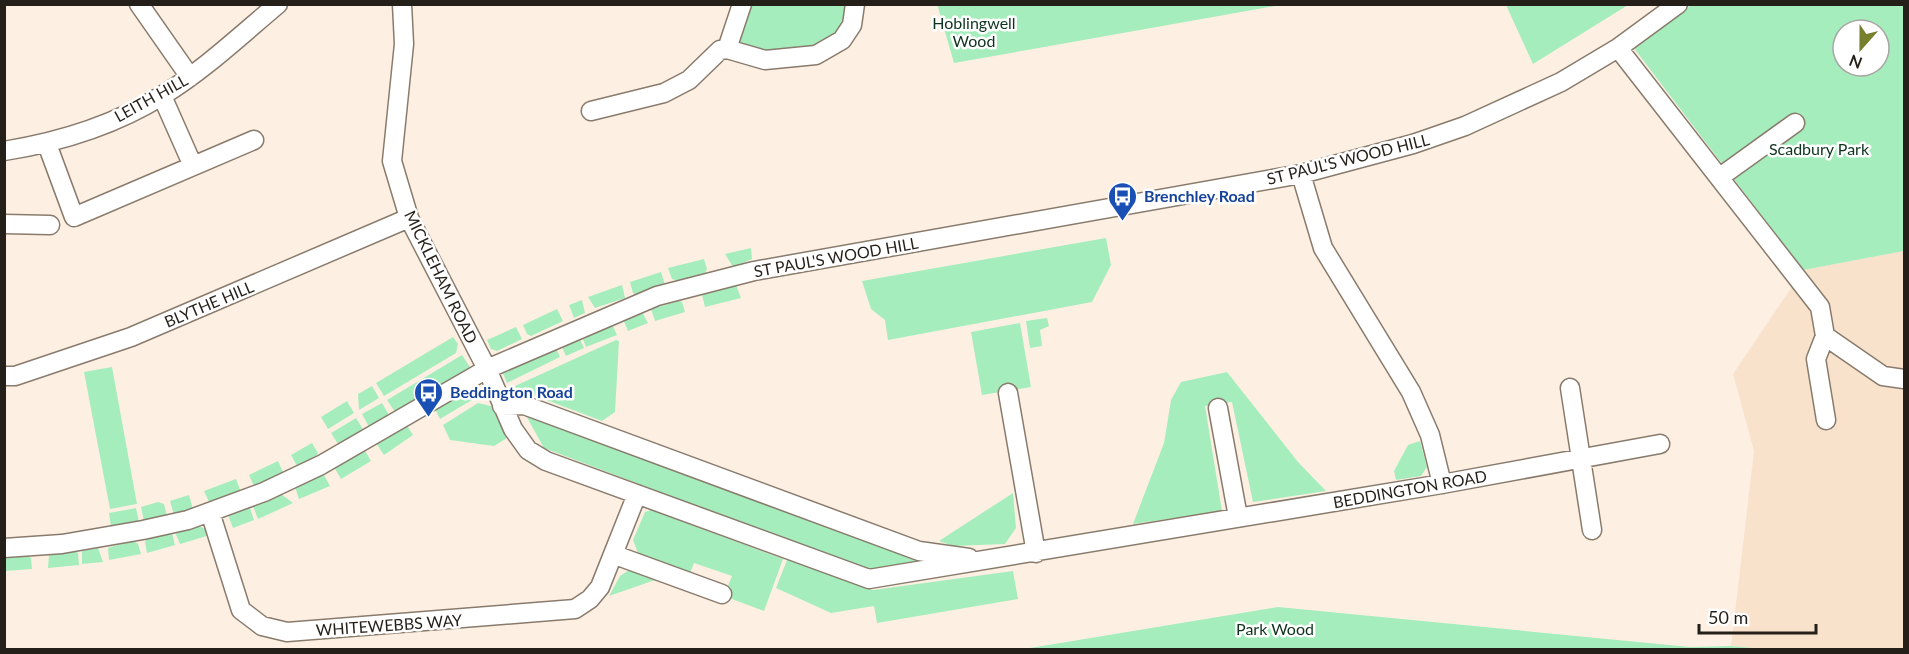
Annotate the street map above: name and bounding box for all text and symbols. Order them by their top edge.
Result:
park label: Hoblingwell Wood [932,13,1016,50]
north arrow [1831,18,1891,78]
text: N [1846,51,1865,74]
street label: LEITH HILL [111,70,191,125]
street label: ST PAUL'S WOOD HILL [1265,129,1431,188]
park label: Scadbury Park [1769,139,1870,158]
bus stop icon: Brenchley Road [1107,180,1139,222]
place label: Brenchley Road [1144,186,1255,205]
street label: MICKLEHAM ROAD [401,207,482,346]
street label: ST PAUL'S WOOD HILL [752,233,920,280]
street label: BLYTHE HILL [161,276,256,331]
bus stop icon: Beddington Road [413,376,445,418]
place label: Beddington Road [450,382,573,401]
street label: BEDDINGTON ROAD [1332,466,1488,511]
scale bar [1699,597,1816,635]
text: 50 m [1708,606,1748,628]
street label: WHITEWEBBS WAY [315,610,463,639]
park label: Park Wood [1236,619,1314,638]

